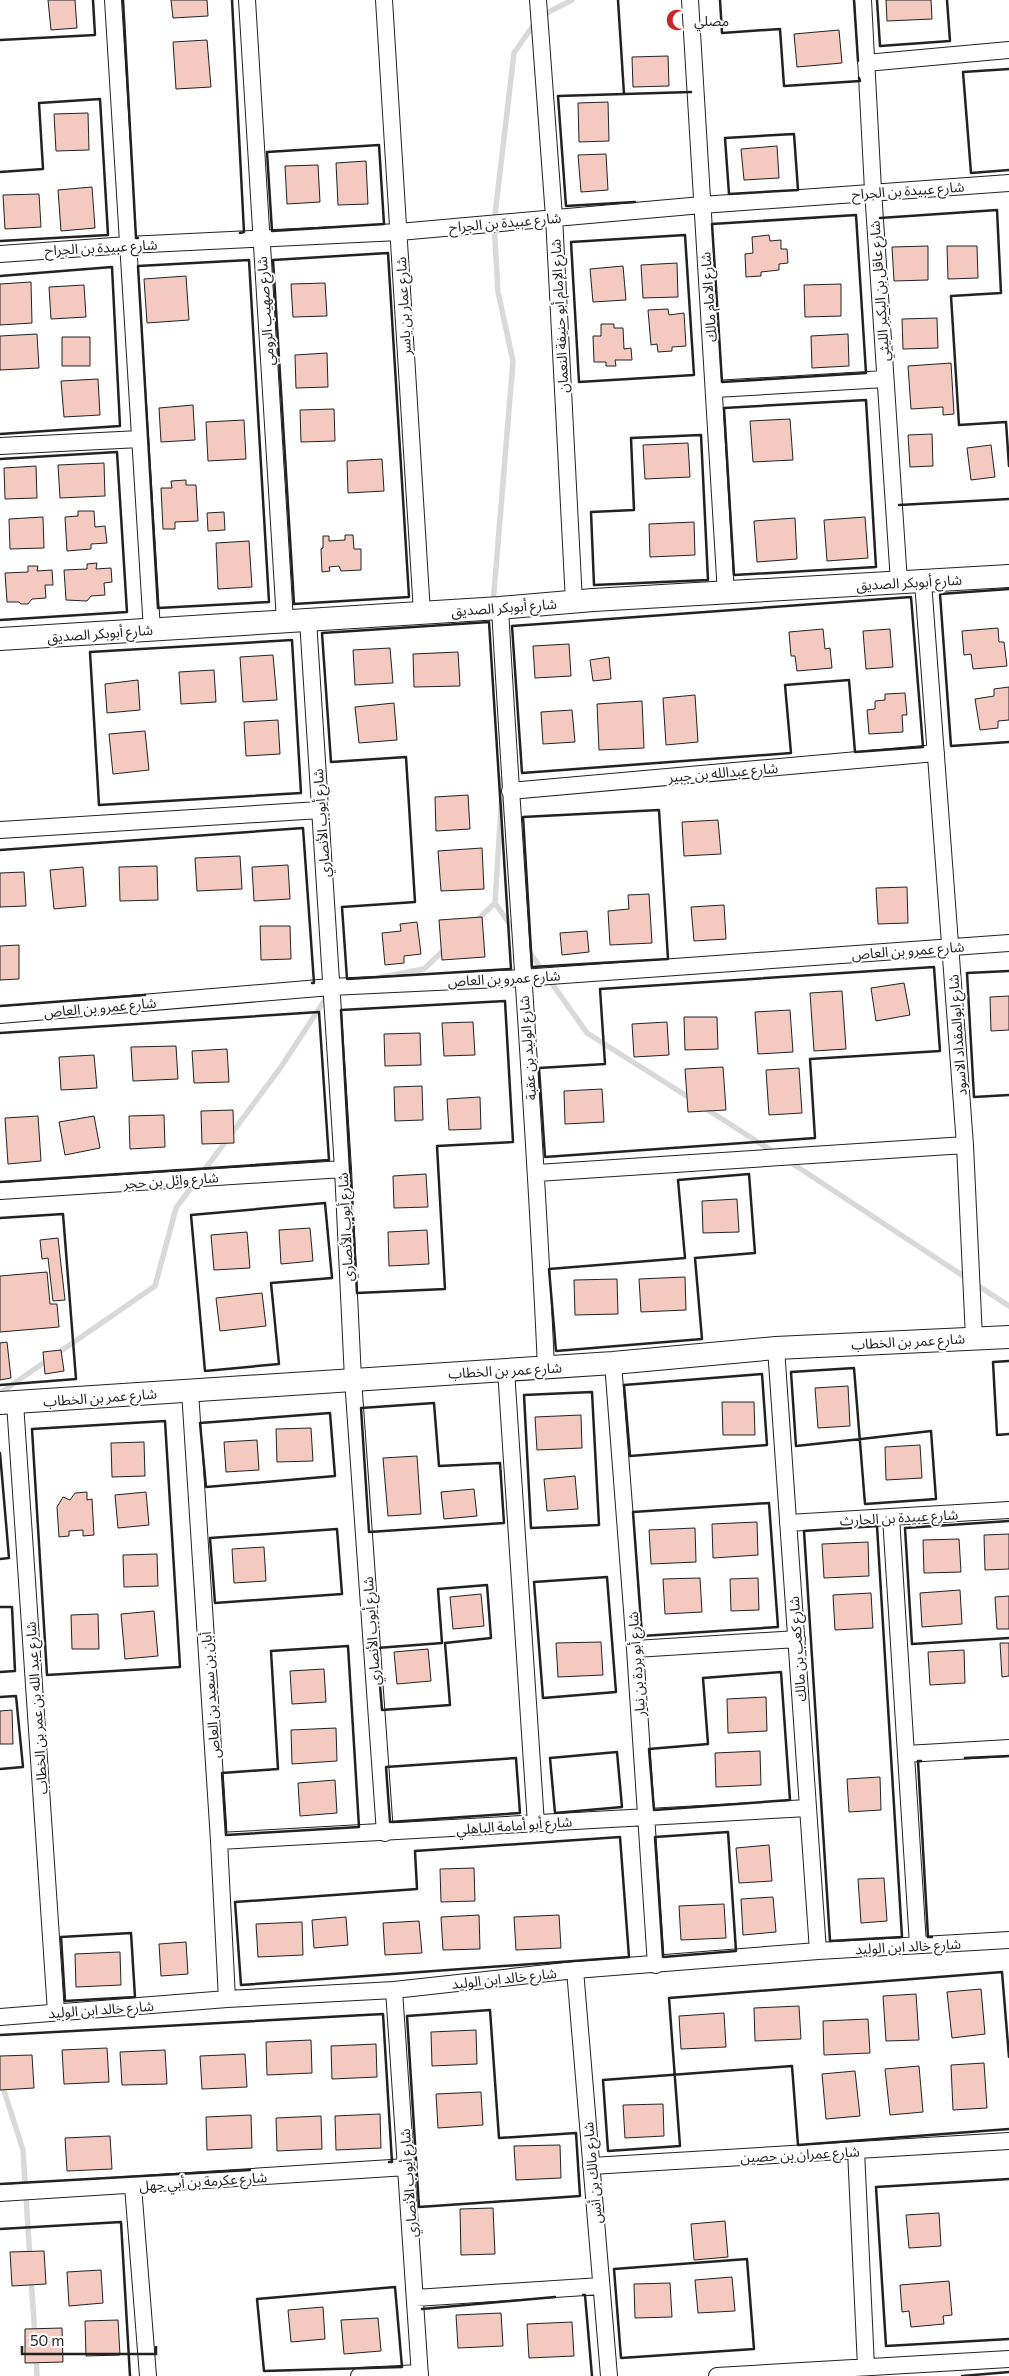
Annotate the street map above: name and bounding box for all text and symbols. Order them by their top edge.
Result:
mosque icon: مصلي [664,7,690,33]
place label: مصلي [694,12,729,32]
street label: شارع عبيدة بن الجراح [851,178,965,205]
street label: شارع عبيدة بن الجراح [448,209,562,238]
street label: شارع عاقل بن البكير الليثي [866,220,896,362]
street label: شارع عبيدة بن الجراح [44,236,158,261]
street label: شارع الإمام أبو حنيفة النعمان [546,238,575,393]
street label: شارع الامام مالك [696,251,723,343]
street label: شارع صهيب الرومي [253,256,281,366]
street label: شارع عمار بن ياسر [392,256,417,357]
street label: شارع أبوبكر الصديق [856,571,963,596]
street label: شارع أبوبكر الصديق [451,595,558,622]
street label: شارع أبوبكر الصديق [47,621,154,648]
street label: شارع عبدالله بن جبير [666,759,779,788]
street label: شارع أيوب الأنصاري [309,768,337,878]
street label: شارع عمرو بن العاص [851,938,965,965]
street label: شارع عمرو بن العاص [447,967,561,992]
street label: شارع ابوالمقداد الاسود [944,974,973,1096]
street label: شارع عمرو بن العاص [43,994,157,1023]
street label: شارع الوليد بن عقبة [515,995,542,1101]
street label: شارع وائل بن حجر [122,1168,220,1195]
street label: شارع أيوب الأنصاري [334,1172,360,1282]
street label: شارع عمر بن الخطاب [851,1330,965,1355]
street label: شارع عمر بن الخطاب [448,1359,562,1384]
street label: شارع عمر بن الخطاب [43,1385,158,1412]
street label: شارع عبيدة بن الحارث [839,1505,959,1532]
street label: شارع أيوب الأنصاري [359,1576,387,1686]
street label: شارع كعب بن مالك [785,1595,812,1702]
street label: شارع أبو بردة بن نيار [624,1611,651,1718]
street label: شارع عبد الله بن عمر بن الخطاب [21,1621,54,1795]
street label: أبان بن سعيد بن العاص [197,1631,224,1759]
street label: شارع أبو أمامة الباهلي [455,1812,573,1841]
street label: شارع خالد ابن الوليد [855,1935,962,1960]
street label: شارع خالد ابن الوليد [450,1964,558,1995]
street label: شارع خالد ابن الوليد [48,1997,155,2024]
street label: شارع مالك بن أنس [579,2121,608,2225]
street label: شارع أيوب الأنصاري [396,2128,424,2238]
street label: شارع عمران بن حصين [740,2142,860,2169]
street label: شارع عكرمة بن أبي جهل [138,2168,268,2197]
scale bar [22,2324,156,2356]
text: 50 m [30,2331,64,2349]

